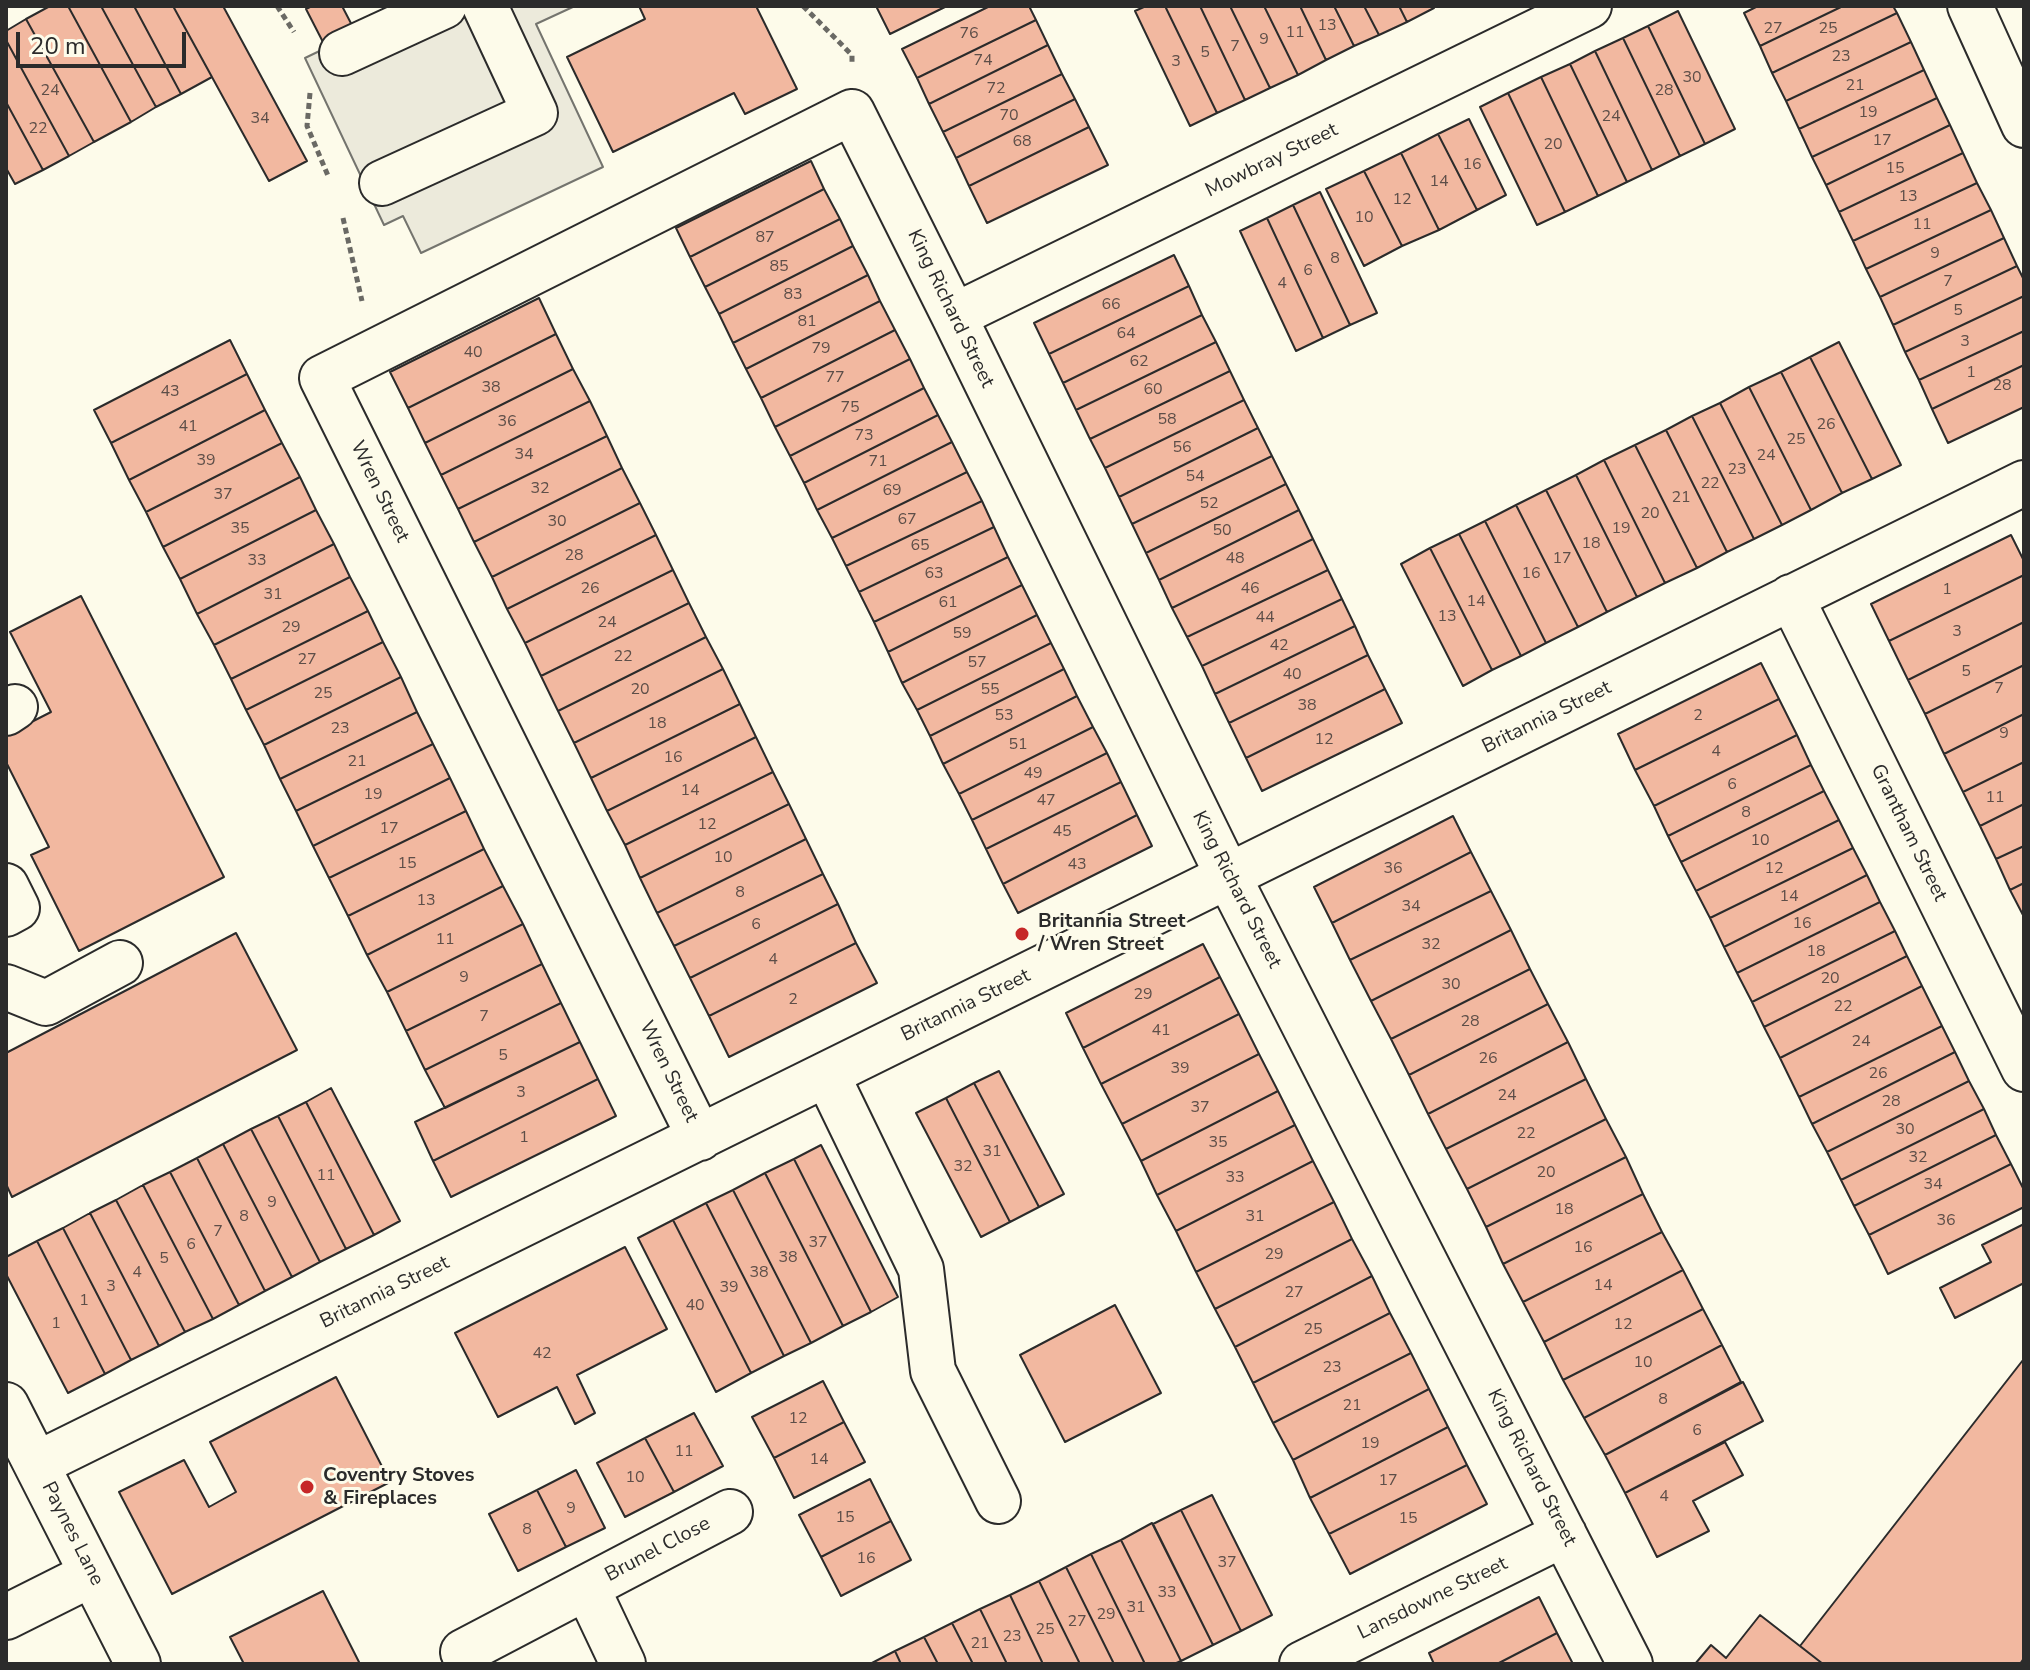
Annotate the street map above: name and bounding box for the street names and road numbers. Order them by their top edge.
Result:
street label: Mowbray Street [1202,119,1342,203]
street label: King Richard Street [901,226,999,392]
street label: Wren Street [344,437,414,547]
street label: Britannia Street [1479,676,1615,760]
street label: Grantham Street [1864,761,1952,905]
street label: King Richard Street [1186,807,1286,973]
street label: Britannia Street [898,964,1034,1048]
street label: Wren Street [633,1017,703,1127]
street label: Britannia Street [317,1251,453,1335]
street label: King Richard Street [1481,1385,1581,1551]
street label: Paynes Lane [36,1478,108,1590]
street label: Brunel Close [601,1512,715,1588]
street label: Lansdowne Street [1354,1552,1512,1646]

